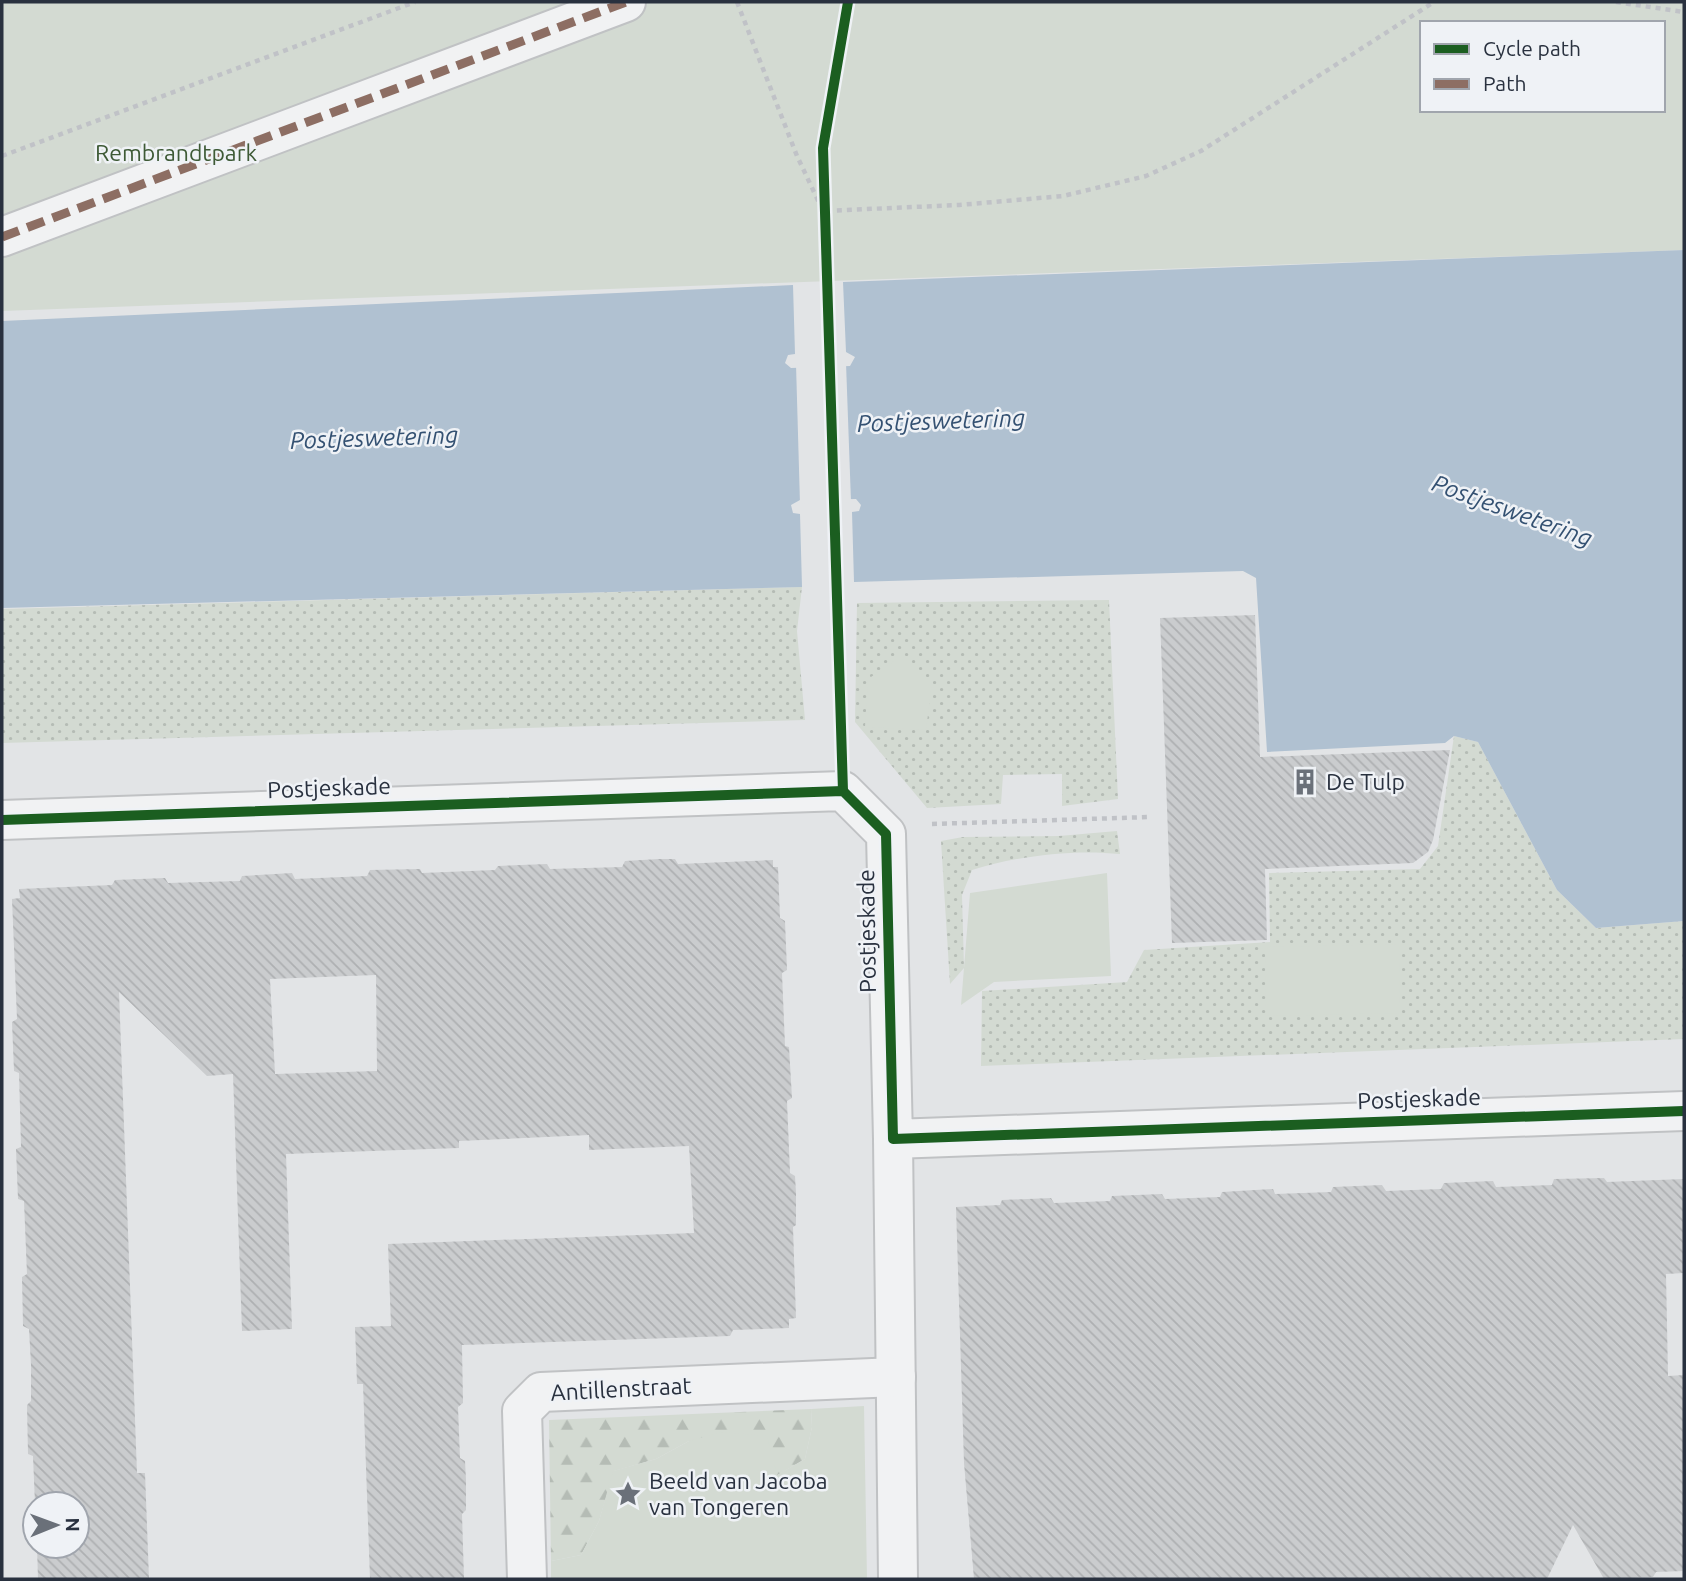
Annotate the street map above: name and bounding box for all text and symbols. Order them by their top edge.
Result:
legend [1420,21,1665,112]
text: Cycle path [1483,36,1581,60]
text: Path [1483,71,1526,95]
park label: Rembrandtpark [95,140,257,165]
water label: Postjeswetering [856,404,1026,437]
water label: Postjeswetering [289,421,459,454]
water label: Postjeswetering [1428,469,1596,552]
building icon: De Tulp [1290,767,1320,797]
place label: De Tulp [1326,769,1405,794]
street label: Postjeskade [267,773,391,802]
street label: Postjeskade [853,869,880,993]
street label: Postjeskade [1357,1084,1481,1113]
street label: Antillenstraat [550,1372,692,1405]
place label: Beeld van Jacoba van Tongeren [649,1468,828,1519]
place icon: Beeld van Jacoba van Tongeren [613,1479,643,1509]
north arrow [21,1490,91,1560]
text: N [62,1517,84,1532]

